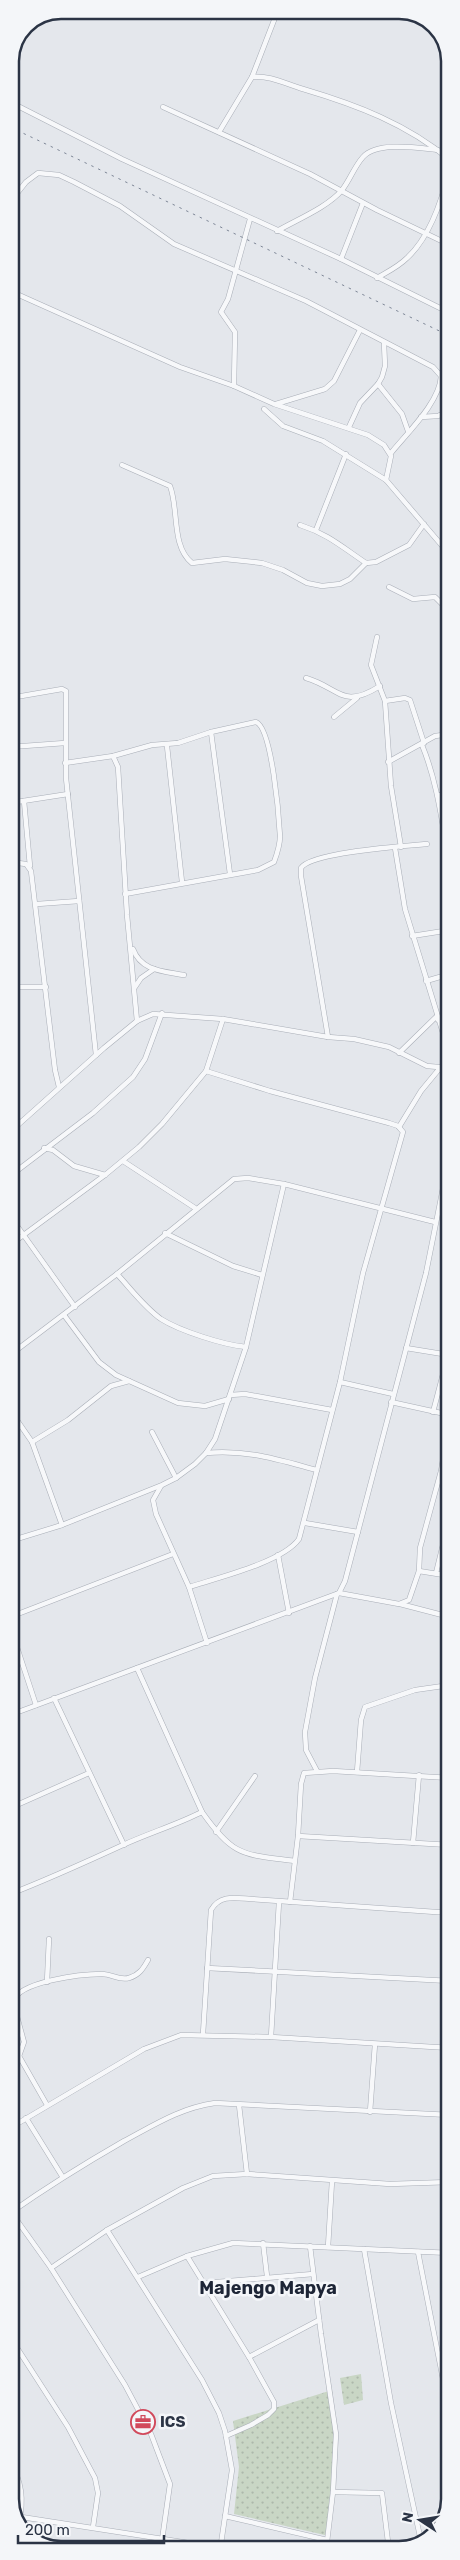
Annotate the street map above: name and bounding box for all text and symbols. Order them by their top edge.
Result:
district label: Majengo Mapya [199,2277,337,2299]
office icon: ICS [130,2409,156,2435]
place label: ICS [160,2413,185,2431]
north arrow [395,2495,445,2545]
text: N [398,2511,417,2524]
scale bar [18,2512,164,2544]
text: 200 m [25,2521,70,2539]

